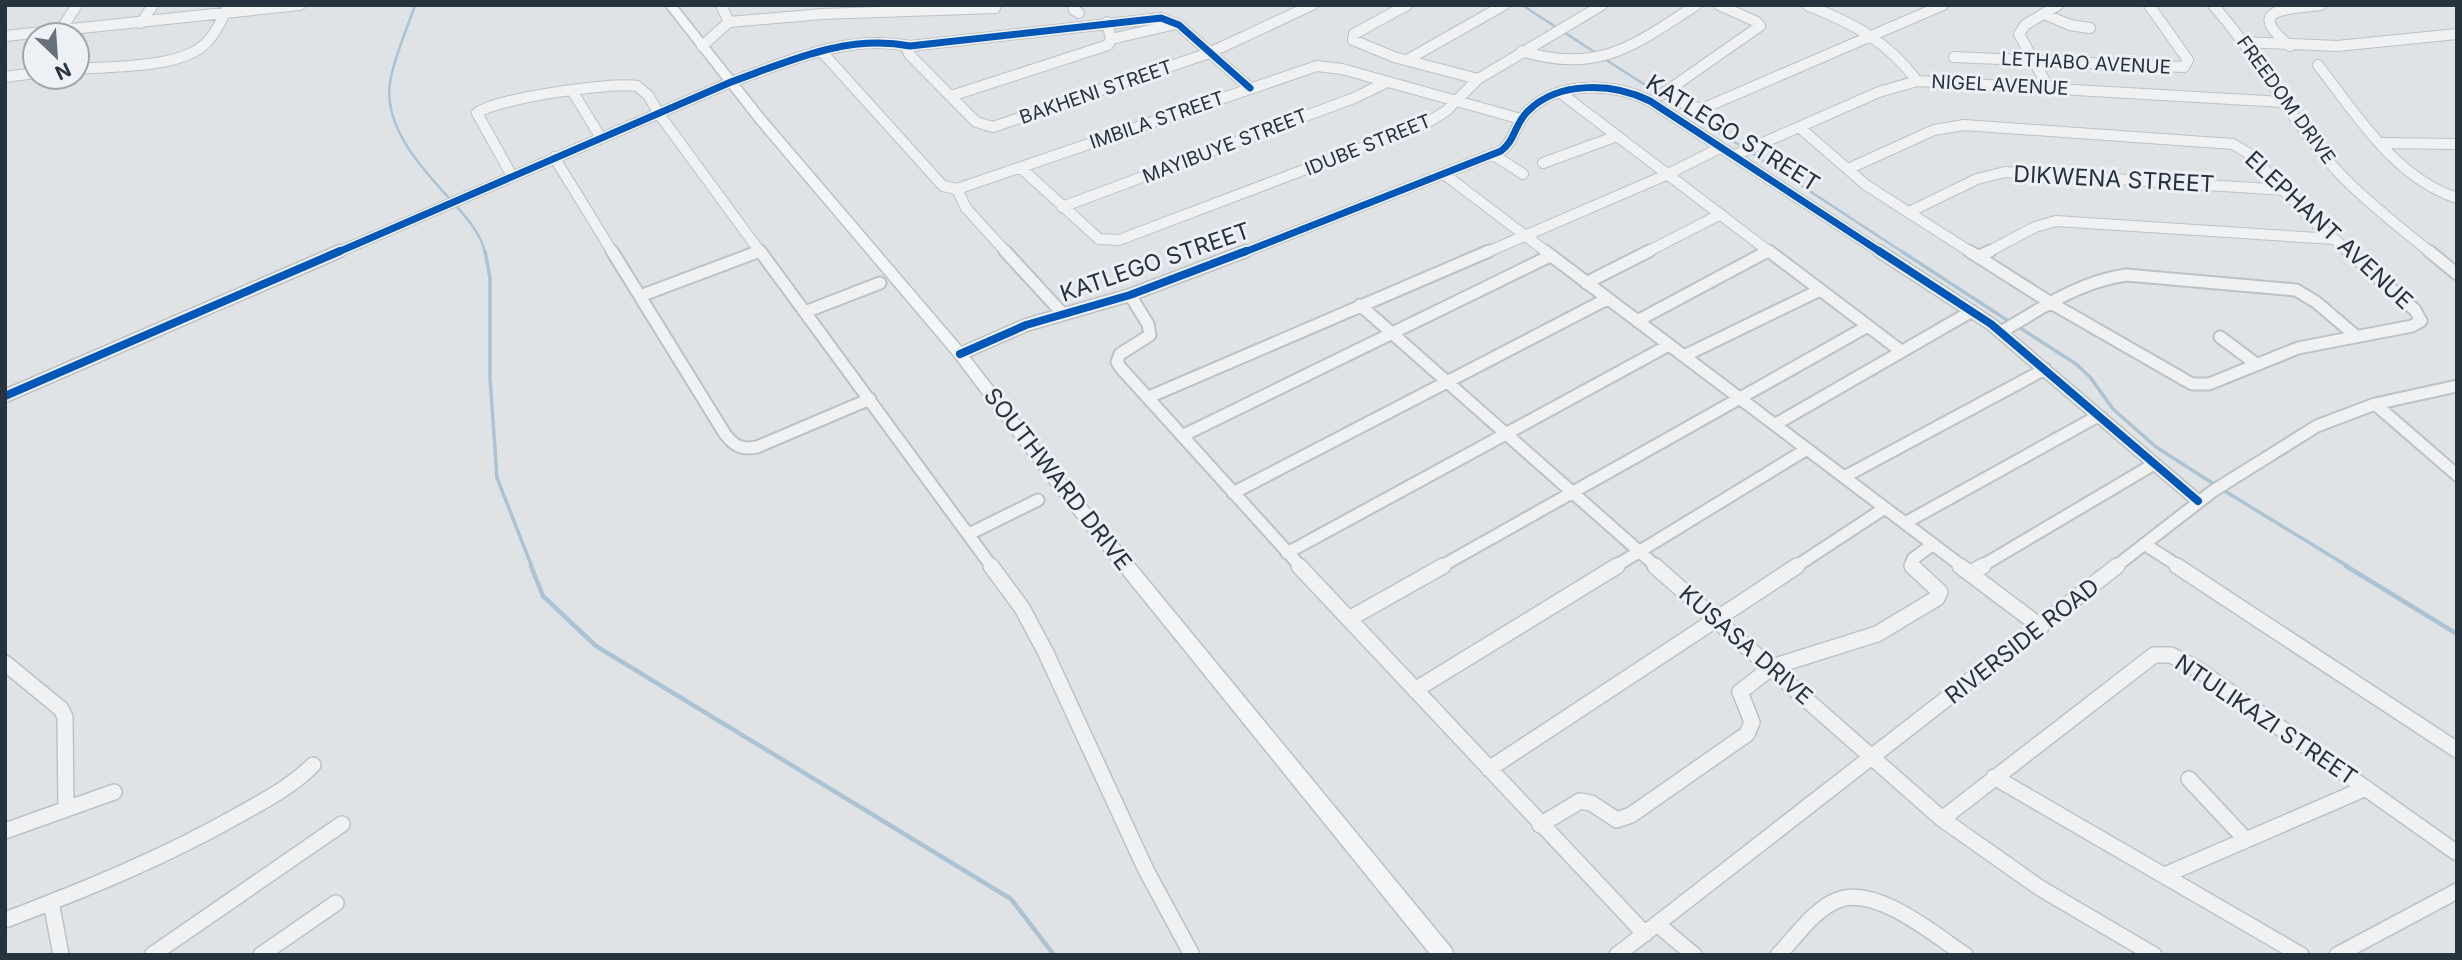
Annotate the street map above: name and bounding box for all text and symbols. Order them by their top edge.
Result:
north arrow [21,21,91,91]
street label: FREEDOM DRIVE [2232,32,2340,168]
street label: LETHABO AVENUE [2000,47,2172,79]
street label: BAKHENI STREET [1016,55,1176,129]
text: N [52,57,74,84]
street label: KATLEGO STREET [1641,68,1825,198]
street label: NIGEL AVENUE [1931,70,2069,100]
street label: IMBILA STREET [1087,86,1227,154]
street label: MAYIBUYE STREET [1139,104,1311,188]
street label: IDUBE STREET [1302,109,1434,181]
street label: ELEPHANT AVENUE [2239,145,2419,315]
street label: DIKWENA STREET [2013,160,2215,198]
street label: KATLEGO STREET [1056,216,1254,308]
street label: SOUTHWARD DRIVE [978,382,1138,576]
street label: RIVERSIDE ROAD [1940,572,2104,710]
street label: KUSASA DRIVE [1674,579,1818,711]
street label: NTULIKAZI STREET [2170,649,2362,791]

